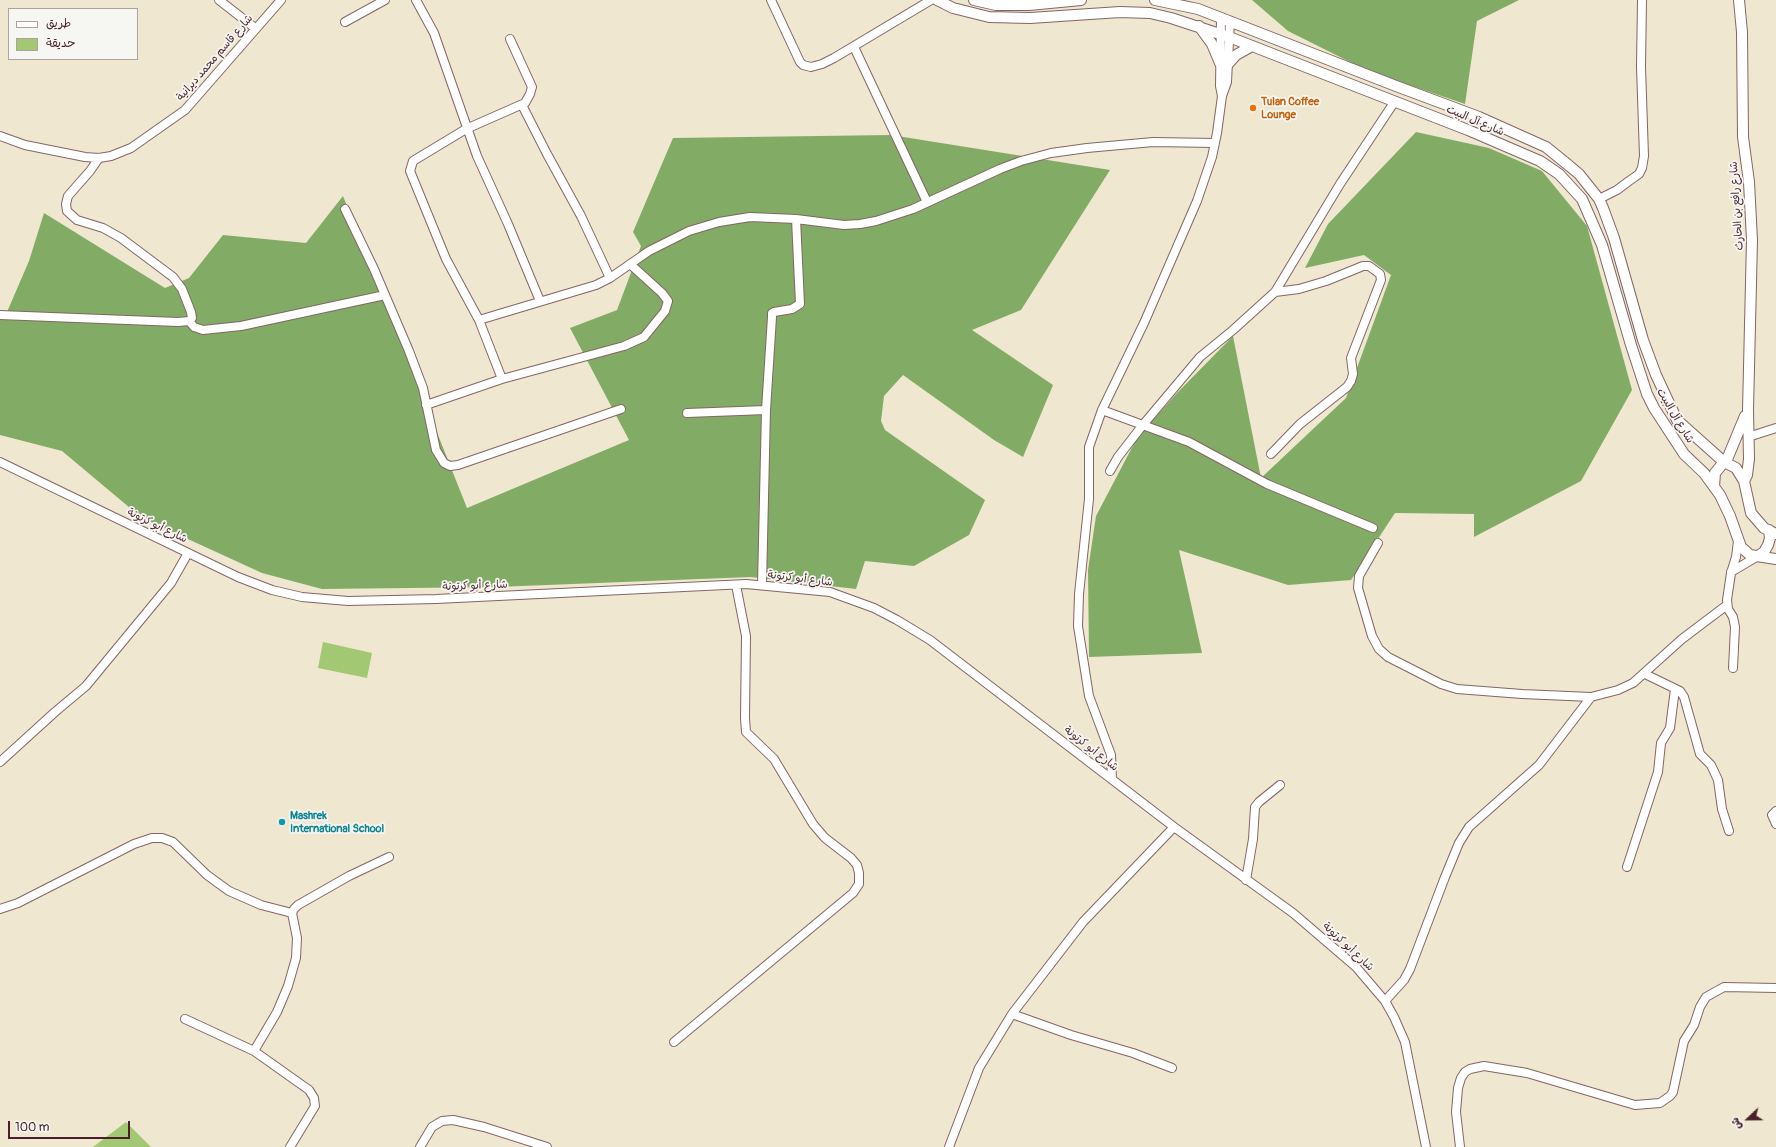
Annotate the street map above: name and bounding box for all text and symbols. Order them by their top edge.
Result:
legend [8,8,138,60]
street label: شارع قاسم محمد ديرانية [174,12,256,104]
text: طريق [46,16,71,31]
text: حديقة [46,36,75,51]
place label: Tulan Coffee Lounge [1261,95,1319,121]
marker: Tulan Coffee Lounge [1248,103,1258,113]
street label: شارع آل البيت [1444,103,1506,139]
street label: شارع رافع بن الحارث [1727,161,1747,251]
street label: شارع آل البيت [1654,386,1696,446]
street label: شارع أبو كرتونة [125,506,189,546]
street label: شارع أبو كرتونة [767,568,833,590]
street label: شارع أبو كرتونة [442,578,508,594]
street label: شارع أبو كرتونة [1061,724,1121,774]
place label: Mashrek International School [290,809,384,835]
marker: Mashrek International School [277,817,287,827]
street label: شارع أبو كرتونة [1320,920,1376,974]
north arrow [1728,1099,1768,1139]
scale bar [10,1113,132,1139]
text: ش [1728,1116,1745,1132]
text: 100 m [15,1120,49,1135]

